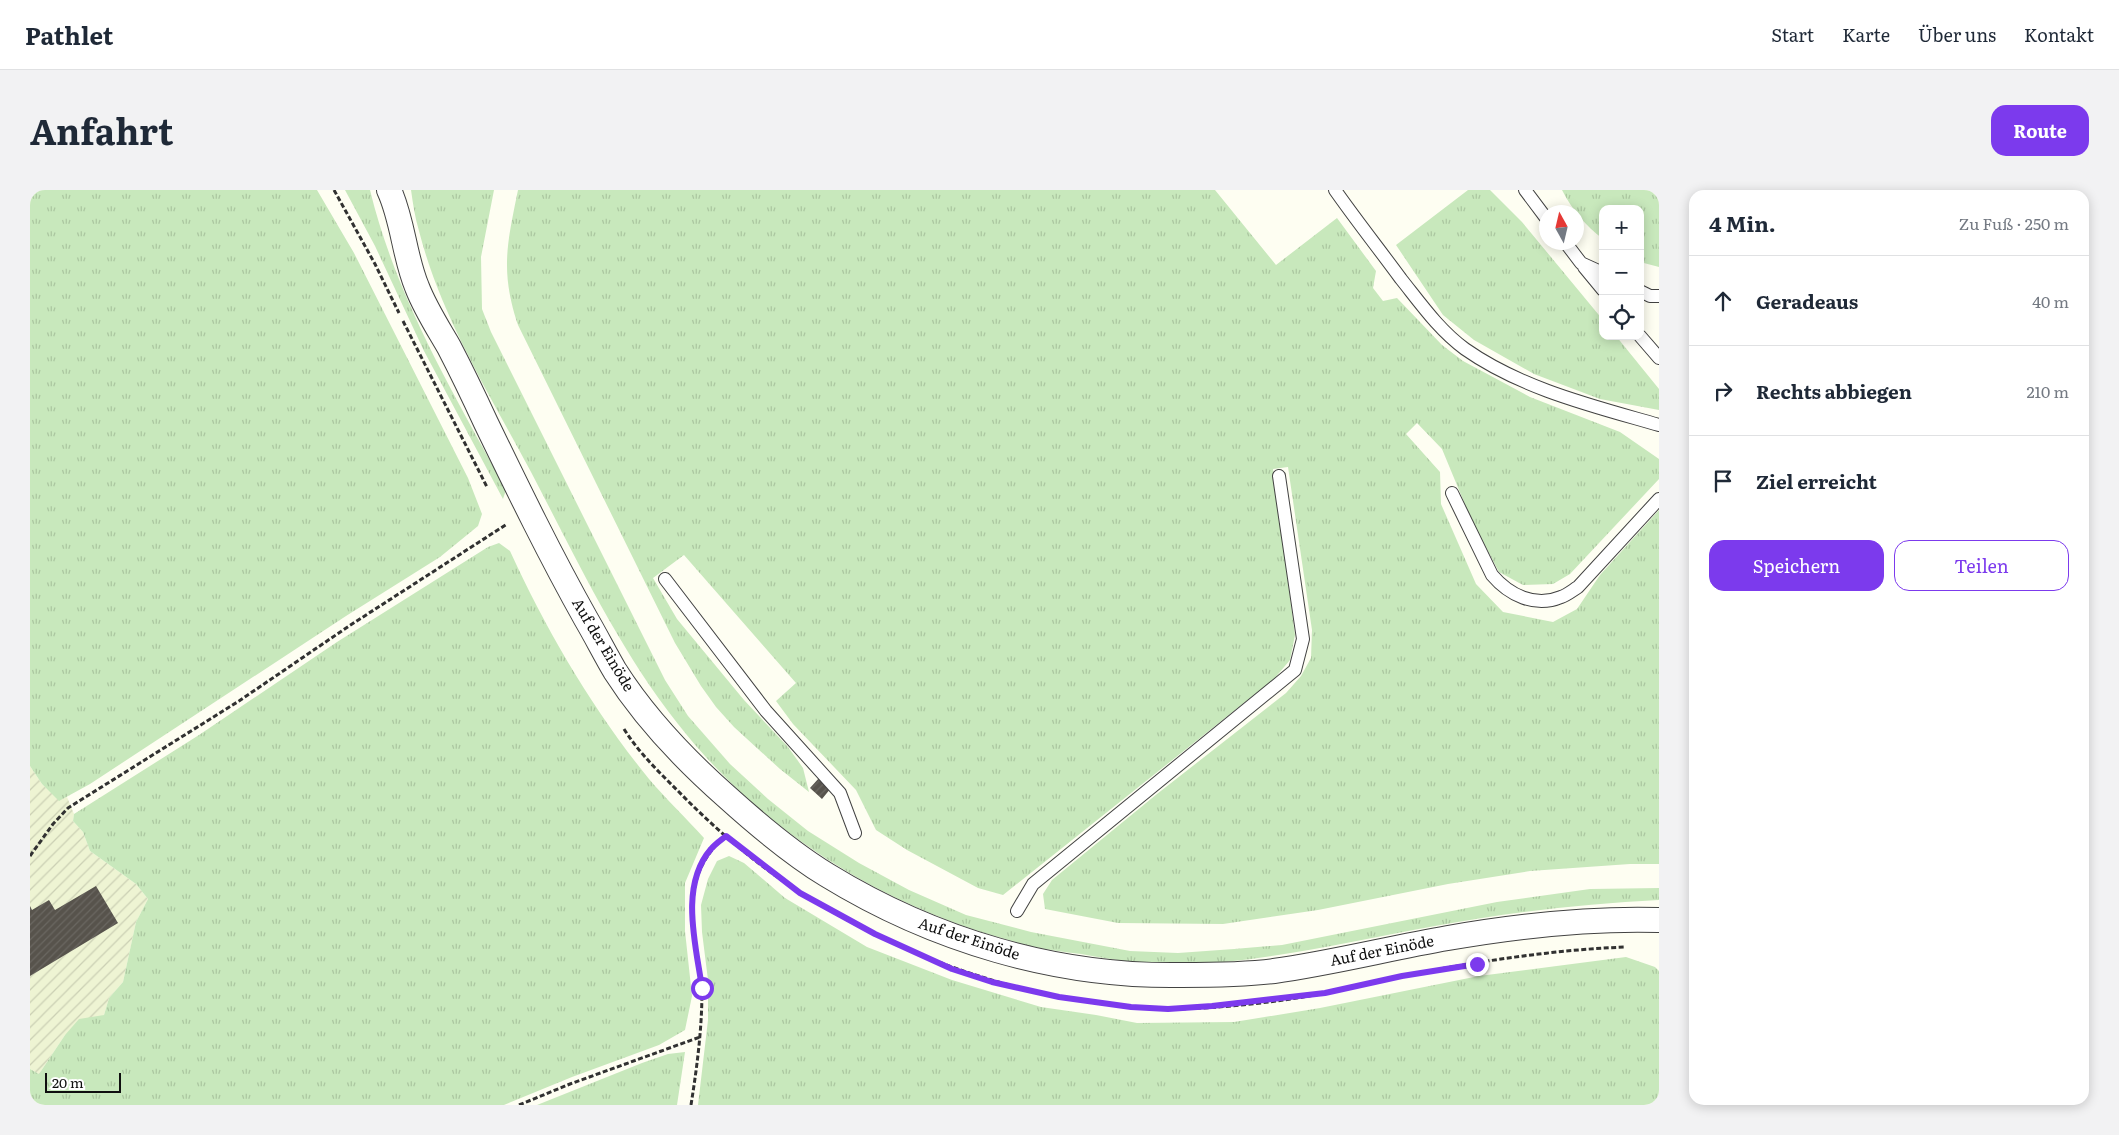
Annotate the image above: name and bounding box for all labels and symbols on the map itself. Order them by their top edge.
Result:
north arrow [1539,205,1584,250]
street label: Auf der Einöde [567,593,641,696]
street label: Auf der Einöde [916,910,1023,965]
street label: Auf der Einöde [1328,928,1436,971]
route end [1466,953,1489,976]
route start [691,977,714,1000]
scale bar [45,1070,121,1093]

